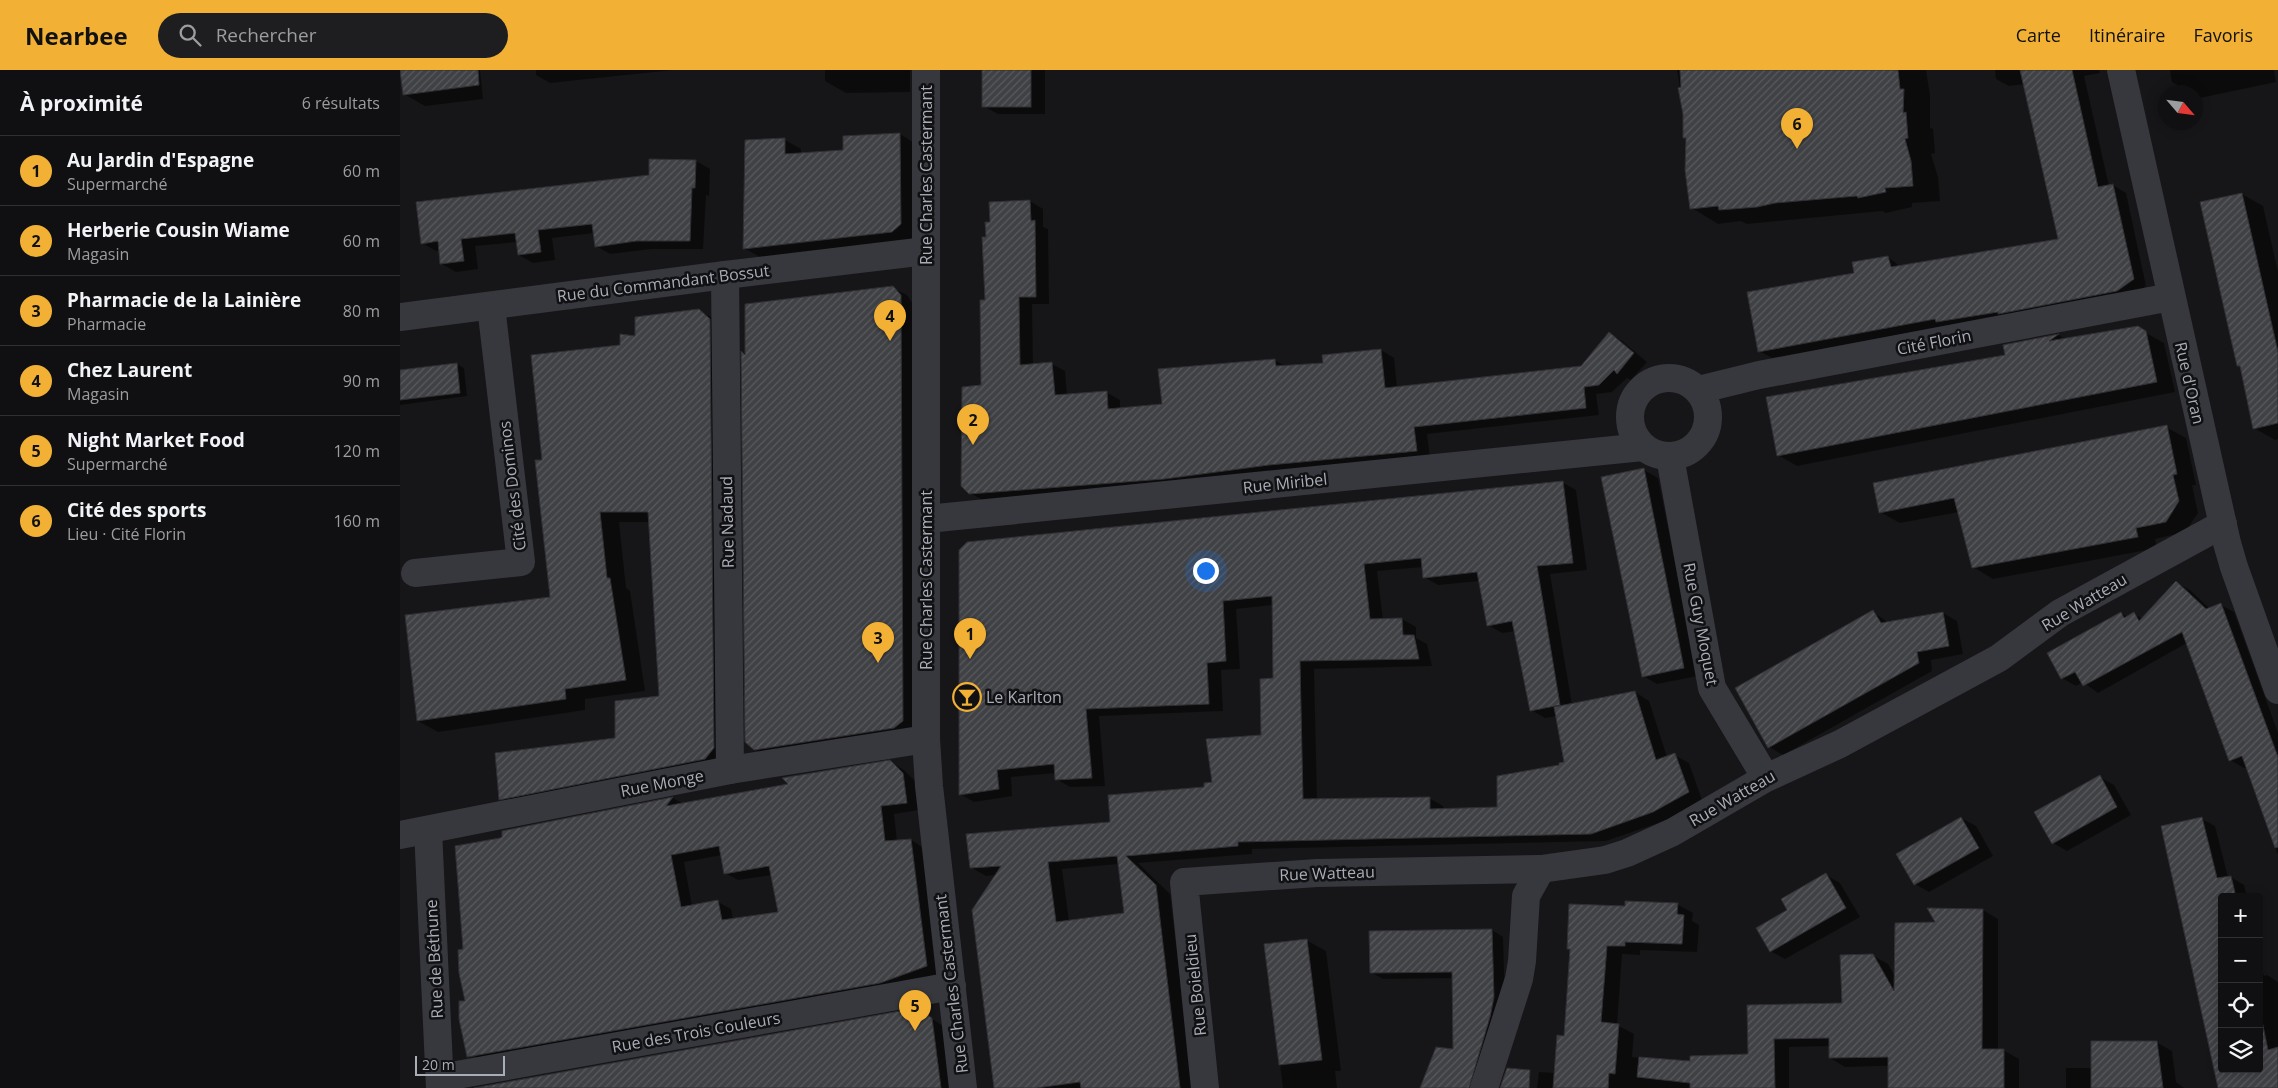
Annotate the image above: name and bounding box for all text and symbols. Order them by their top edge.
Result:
search box [158,13,508,58]
text: Nearbee [25,19,128,52]
icon: search [176,21,204,49]
text: Rechercher [216,22,316,48]
text: Carte [2016,23,2061,47]
text: Itinéraire [2089,23,2165,47]
text: Favoris [2193,23,2253,47]
street label: Rue Charles Castermant [915,85,937,265]
north arrow [2158,85,2203,130]
text: À proximité [20,89,143,117]
text: 6 résultats [302,92,380,114]
pin: 6 [1781,108,1813,149]
text: Au Jardin d'Espagne [67,147,254,173]
text: 1 [31,160,41,182]
text: 60 m [343,160,380,182]
text: Supermarché [67,173,168,195]
text: Herberie Cousin Wiame [67,217,290,243]
text: 2 [31,230,41,252]
text: 60 m [343,230,380,252]
text: Magasin [67,243,129,265]
street label: Rue du Commandant Bossut [556,259,771,307]
text: Pharmacie de la Lainière [67,287,301,313]
text: 3 [31,300,41,322]
text: 80 m [343,300,380,322]
pin: 4 [874,300,906,341]
text: Pharmacie [67,313,146,335]
street label: Cité Florin [1895,324,1973,360]
street label: Rue d'Oran [2170,340,2210,426]
text: Chez Laurent [67,357,192,383]
text: 4 [31,370,41,392]
text: 90 m [343,370,380,392]
text: Magasin [67,383,129,405]
pin: 2 [957,404,989,445]
street label: Cité des Dominos [493,420,531,552]
text: Night Market Food [67,427,245,453]
text: 5 [31,440,41,462]
text: 120 m [334,440,380,462]
text: Supermarché [67,453,168,475]
street label: Rue Miribel [1242,468,1328,498]
street label: Rue Nadaud [715,476,739,568]
street label: Rue Charles Castermant [915,490,937,670]
text: Cité des sports [67,497,207,523]
text: 6 [31,510,41,532]
text: 160 m [334,510,380,532]
text: Lieu · Cité Florin [67,523,186,545]
your location [1193,558,1219,584]
street label: Rue Guy Moquet [1678,561,1724,688]
street label: Rue Watteau [2037,568,2131,636]
pin: 1 [954,618,986,659]
pin: 3 [862,622,894,663]
bar icon: Le Karlton [952,682,982,712]
place label: Le Karlton [986,686,1062,708]
street label: Rue Monge [619,764,706,802]
street label: Rue Watteau [1685,765,1779,831]
street label: Rue Watteau [1279,860,1375,886]
street label: Rue Charles Castermant [929,893,973,1075]
map controls [2218,893,2263,1073]
button: + [2218,893,2263,938]
street label: Rue de Béthune [420,899,448,1019]
street label: Rue Boieldieu [1179,933,1211,1037]
button: − [2218,938,2263,983]
button: locate [2218,983,2263,1028]
pin: 5 [899,990,931,1031]
street label: Rue des Trois Couleurs [610,1006,782,1058]
button: layers [2218,1028,2263,1073]
scale bar [415,1053,505,1076]
text: 20 m [422,1055,455,1074]

